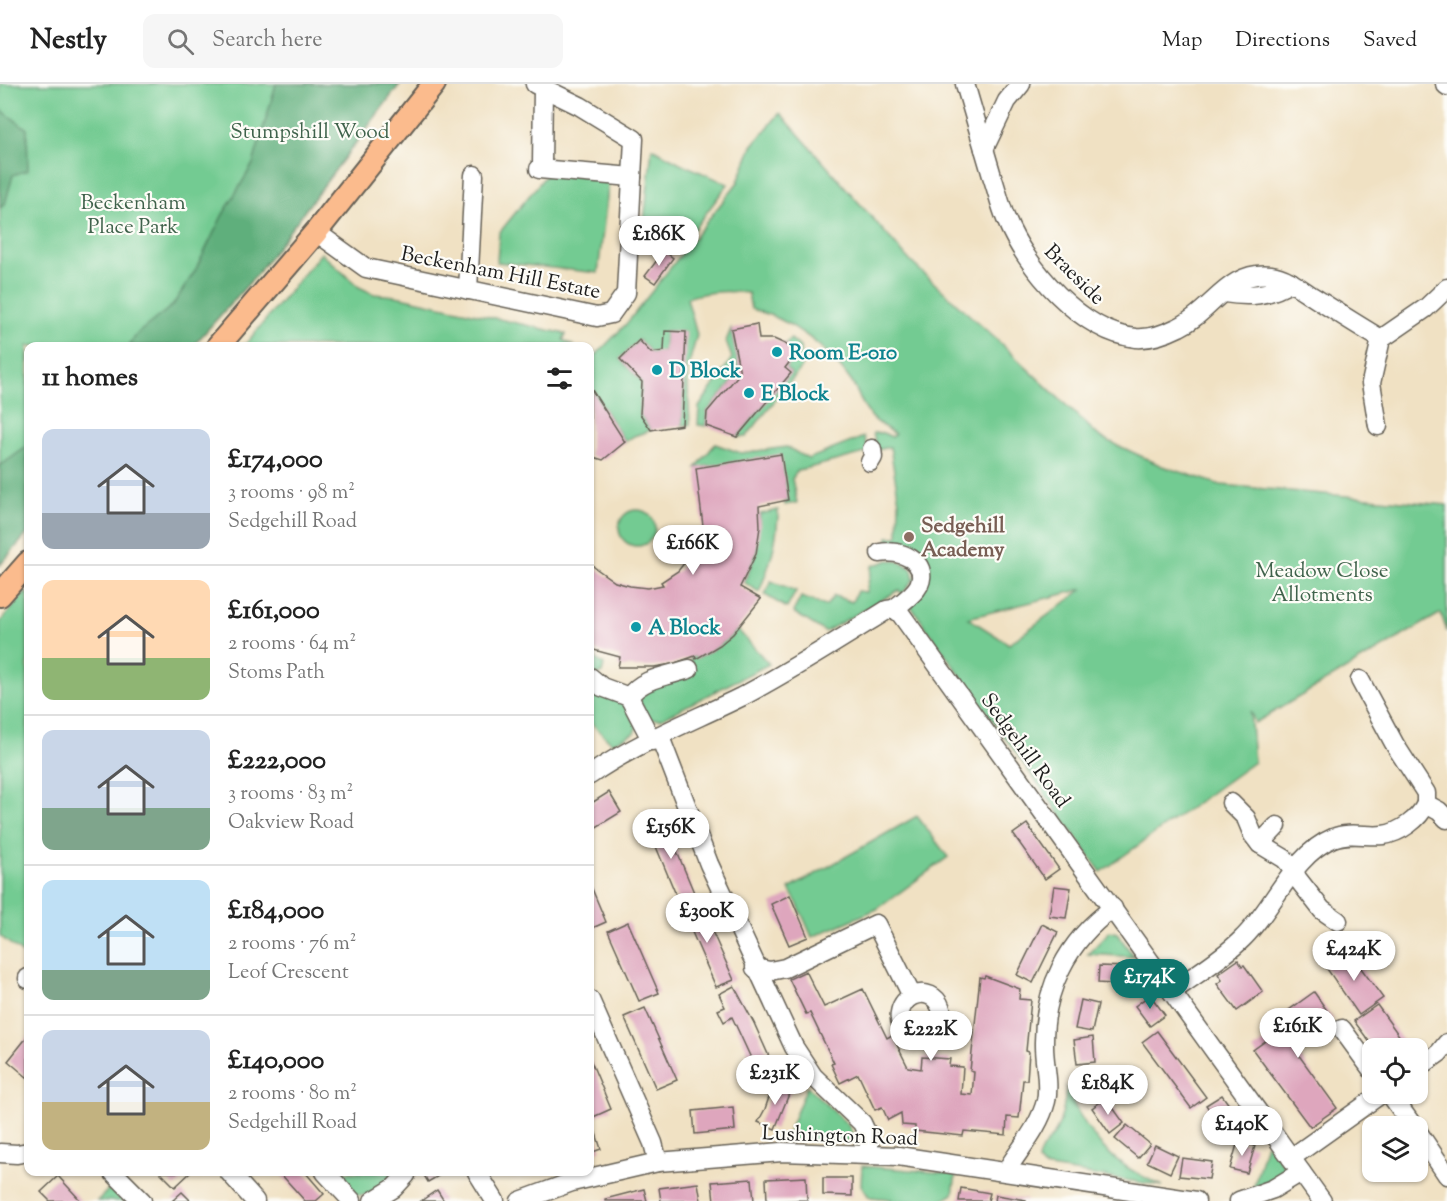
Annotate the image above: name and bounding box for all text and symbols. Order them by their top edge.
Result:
search box [143,14,563,68]
text: Nestly [30,21,107,61]
icon: search [164,25,197,58]
text: Search here [212,25,322,57]
text: Map [1162,26,1202,56]
text: Directions [1235,26,1330,56]
text: Saved [1363,26,1417,56]
park label: Stumpshill Wood [230,118,390,148]
park label: Beckenham Place Park [80,189,186,243]
pin: £186K [617,216,701,267]
text: £186K [633,221,685,250]
street label: Braeside [1036,238,1111,313]
street label: Beckenham Hill Estate [398,240,603,308]
place label: Room E-010 [789,339,897,369]
marker: Room E-010 [770,345,784,359]
place label: D Block [669,357,742,387]
text: 11 homes [42,360,138,397]
icon: filters [543,362,576,395]
marker: D Block [650,363,664,377]
place label: E Block [761,380,830,410]
marker: E Block [742,386,756,400]
text: £174,000 [228,442,323,479]
icon: home [90,453,162,525]
text: 3 rooms · 98 m² [228,479,355,508]
text: Sedgehill Road [228,508,357,537]
place label: Sedgehill Academy [921,512,1005,566]
pin: £166K [651,525,735,576]
text: £166K [667,530,719,559]
marker: Sedgehill Academy [902,530,916,544]
park label: Meadow Close Allotments [1256,557,1389,611]
text: £161,000 [228,593,320,630]
icon: home [90,604,162,676]
place label: A Block [648,614,721,644]
marker: A Block [629,620,643,634]
text: 2 rooms · 64 m² [228,630,356,659]
text: Stoms Path [228,659,325,688]
street label: Sedgehill Road [972,688,1076,815]
text: £222,000 [228,743,326,780]
icon: home [90,754,162,826]
text: 3 rooms · 83 m² [228,780,353,809]
text: Oakview Road [228,809,354,838]
pin: £156K [629,809,713,860]
text: £156K [646,814,696,843]
text: £184,000 [228,893,324,930]
pin: £300K [665,893,749,944]
text: £300K [680,898,734,927]
icon: home [90,904,162,976]
text: 2 rooms · 76 m² [228,930,356,959]
pin: £424K [1312,931,1396,982]
text: £424K [1326,936,1382,965]
text: Leof Crescent [228,959,349,988]
pin: £174K [1108,959,1192,1010]
text: £174K [1124,964,1176,993]
pin: £161K [1256,1008,1340,1059]
pin: £222K [889,1011,973,1062]
text: £161K [1274,1013,1322,1042]
text: £222K [904,1016,958,1045]
map controls [1362,1038,1428,1182]
button: locate [1362,1038,1428,1104]
text: £140,000 [228,1043,324,1080]
icon: home [90,1054,162,1126]
pin: £231K [733,1055,817,1106]
text: £231K [750,1060,800,1089]
pin: £184K [1066,1065,1150,1116]
text: £184K [1082,1070,1134,1099]
text: 2 rooms · 80 m² [228,1080,357,1109]
pin: £140K [1200,1106,1284,1157]
text: Sedgehill Road [228,1109,357,1138]
text: £140K [1216,1111,1268,1140]
button: layers [1362,1116,1428,1182]
street label: Lushington Road [761,1119,919,1155]

